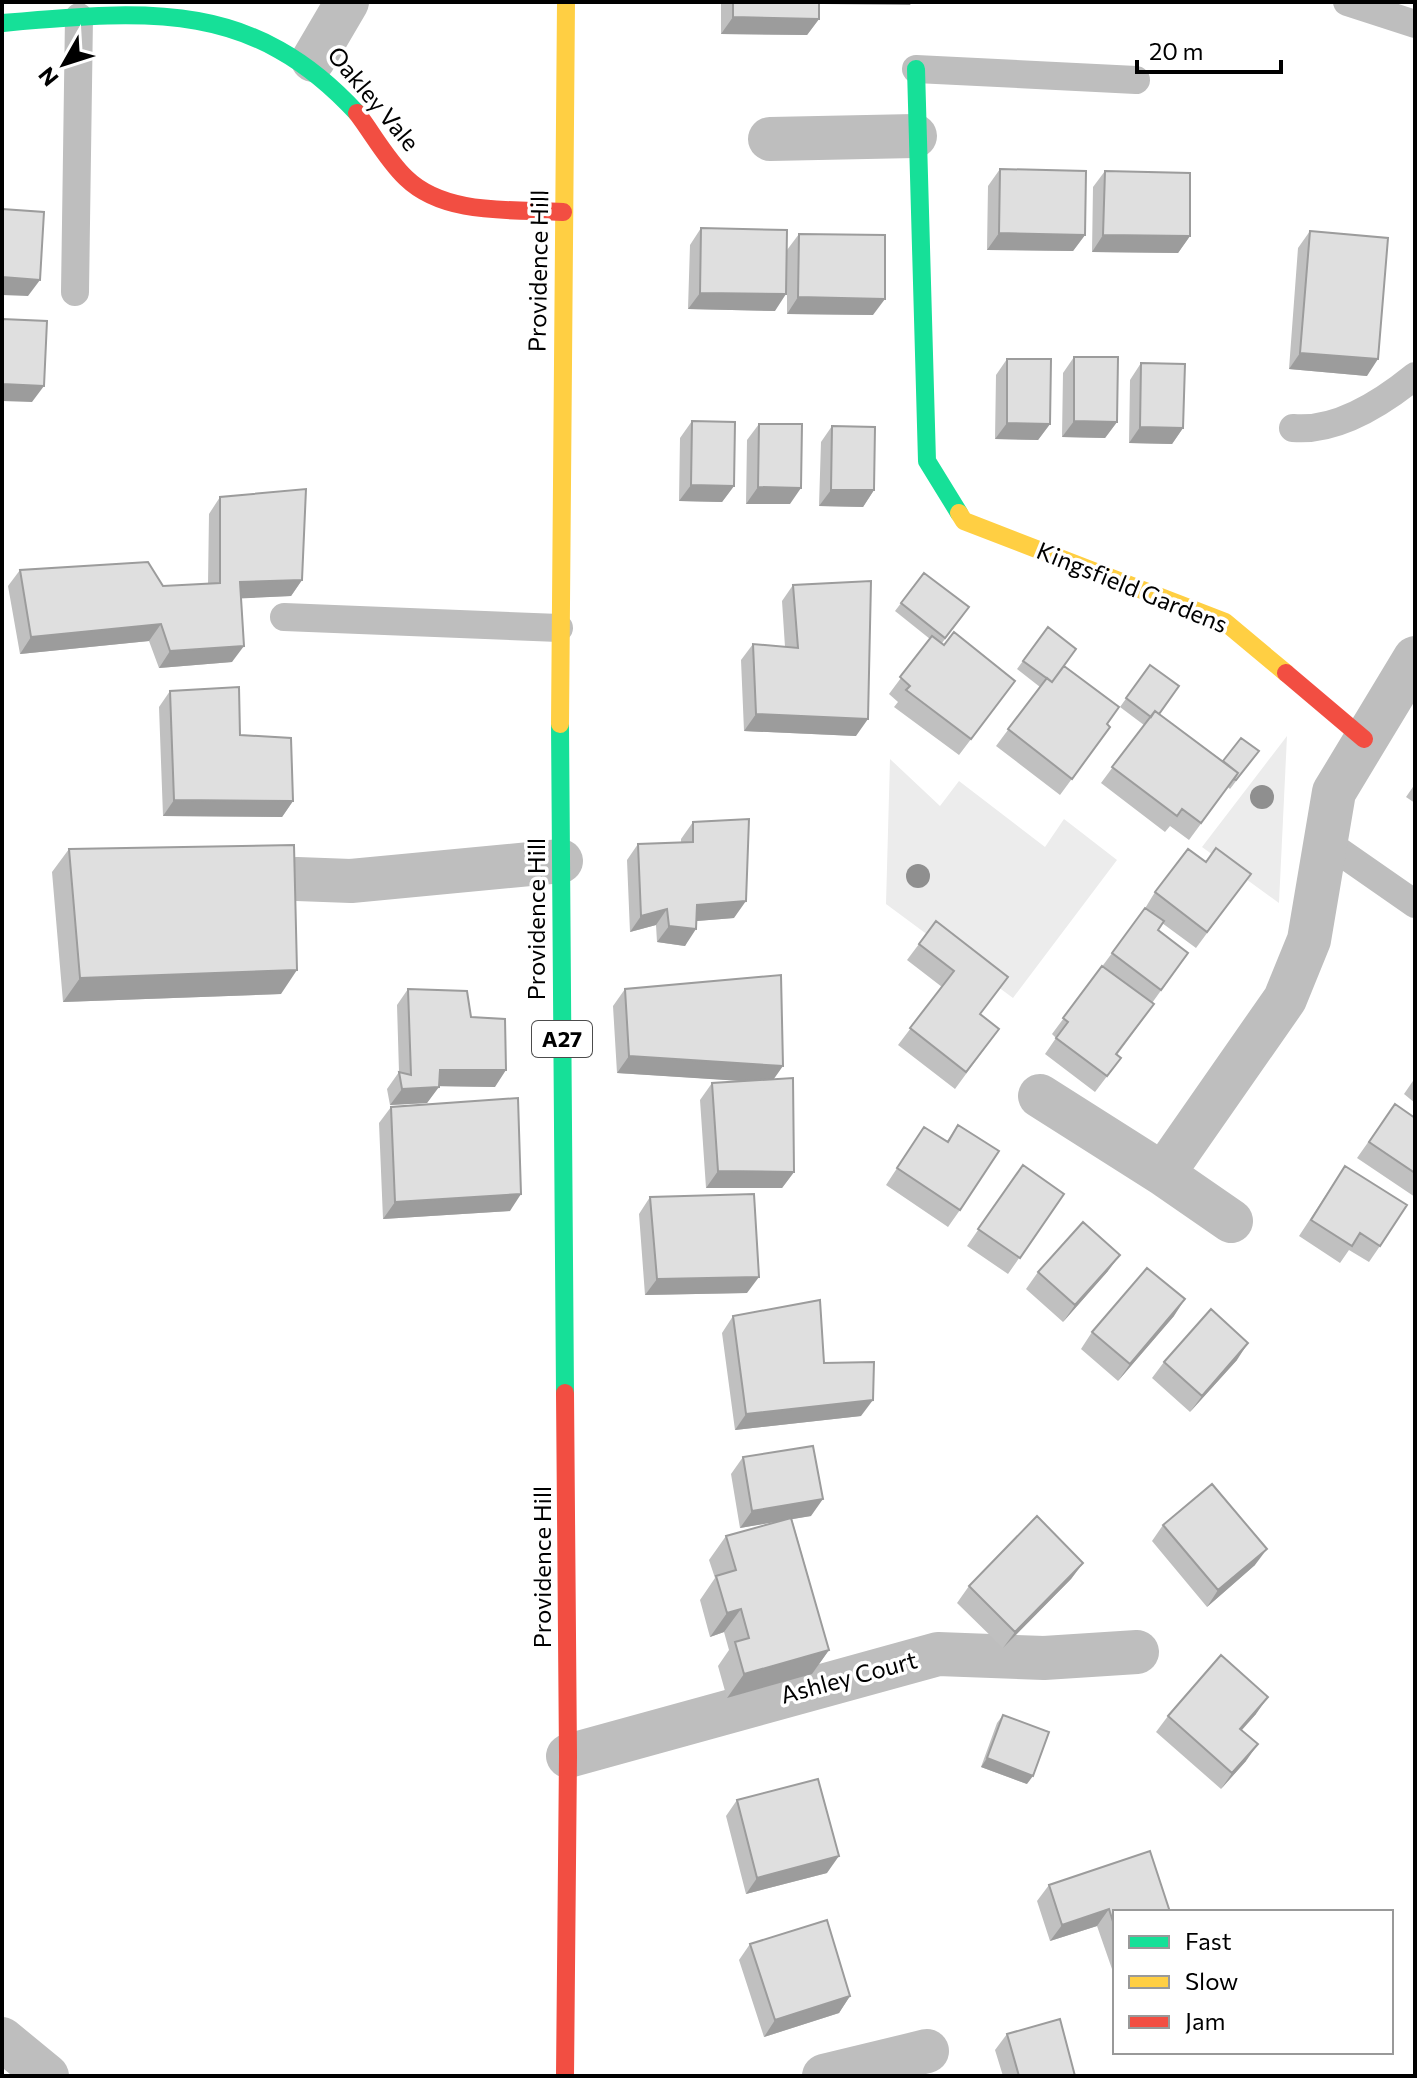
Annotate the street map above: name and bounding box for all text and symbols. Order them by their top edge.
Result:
north arrow [24,24,104,104]
scale bar [1137,24,1281,74]
text: 20 m [1149,36,1203,65]
street label: Oakley Vale [322,40,426,156]
text: N [32,62,64,92]
street label: Providence Hill [522,190,553,352]
street label: Kingsfield Gardens [1033,535,1232,638]
street label: Providence Hill [521,838,550,1000]
road number: A27 [532,1021,592,1057]
street label: Providence Hill [527,1486,556,1648]
street label: Ashley Court [777,1644,920,1709]
legend [1113,1910,1393,2054]
text: Fast [1185,1926,1232,1955]
text: Slow [1185,1966,1238,1995]
text: Jam [1185,2006,1225,2035]

